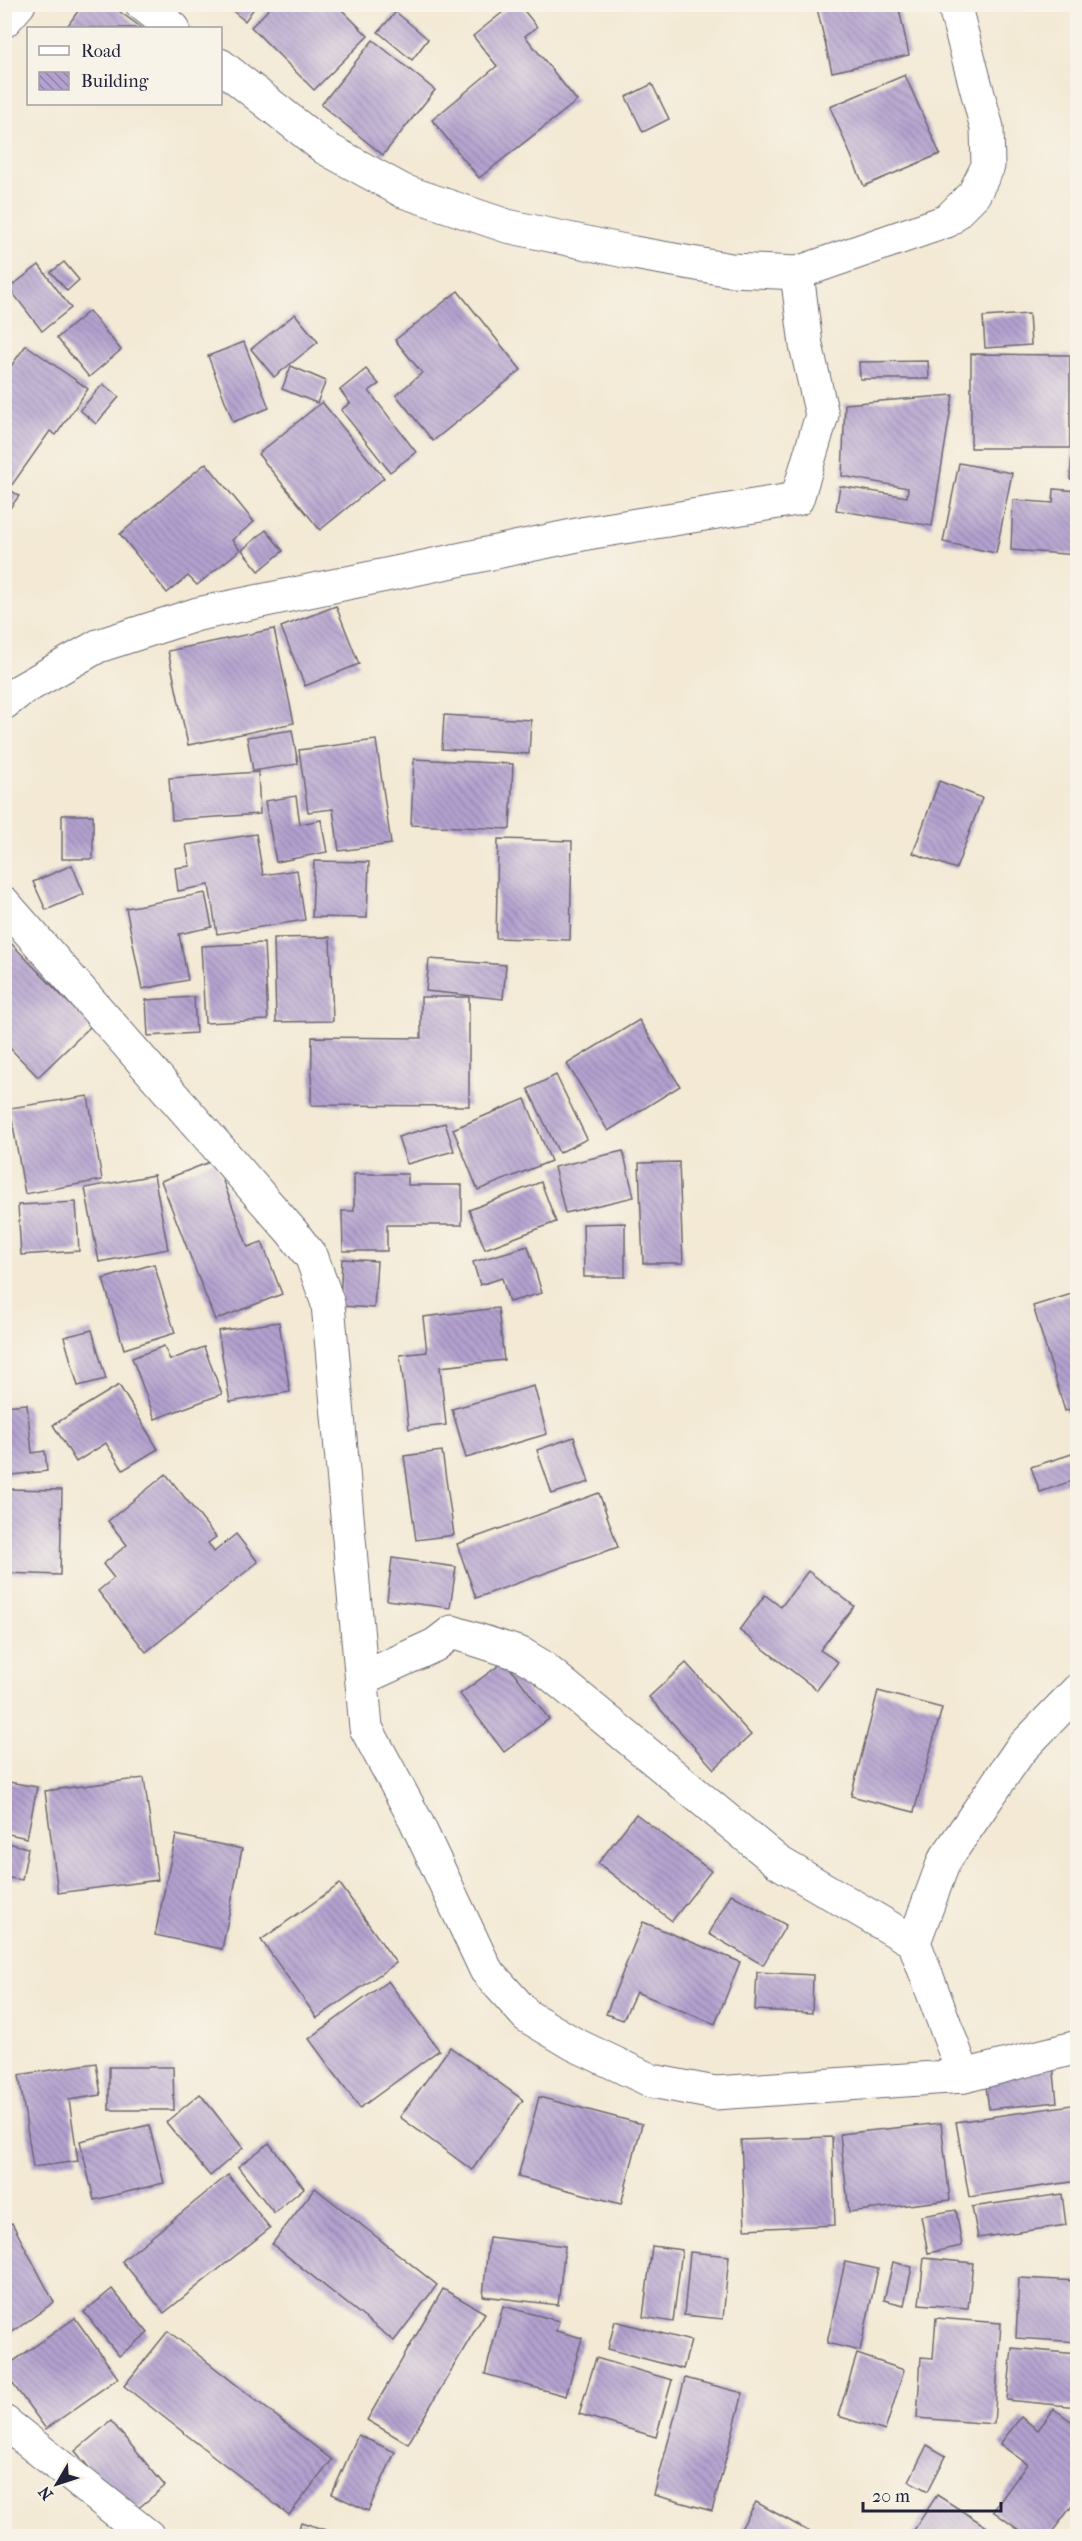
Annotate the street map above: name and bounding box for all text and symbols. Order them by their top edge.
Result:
legend [27,27,222,105]
text: Road [81,41,121,62]
text: Building [81,71,149,92]
north arrow [27,2454,87,2514]
scale bar [863,2475,1001,2513]
text: N [34,2482,57,2504]
text: 20 m [872,2486,910,2507]

